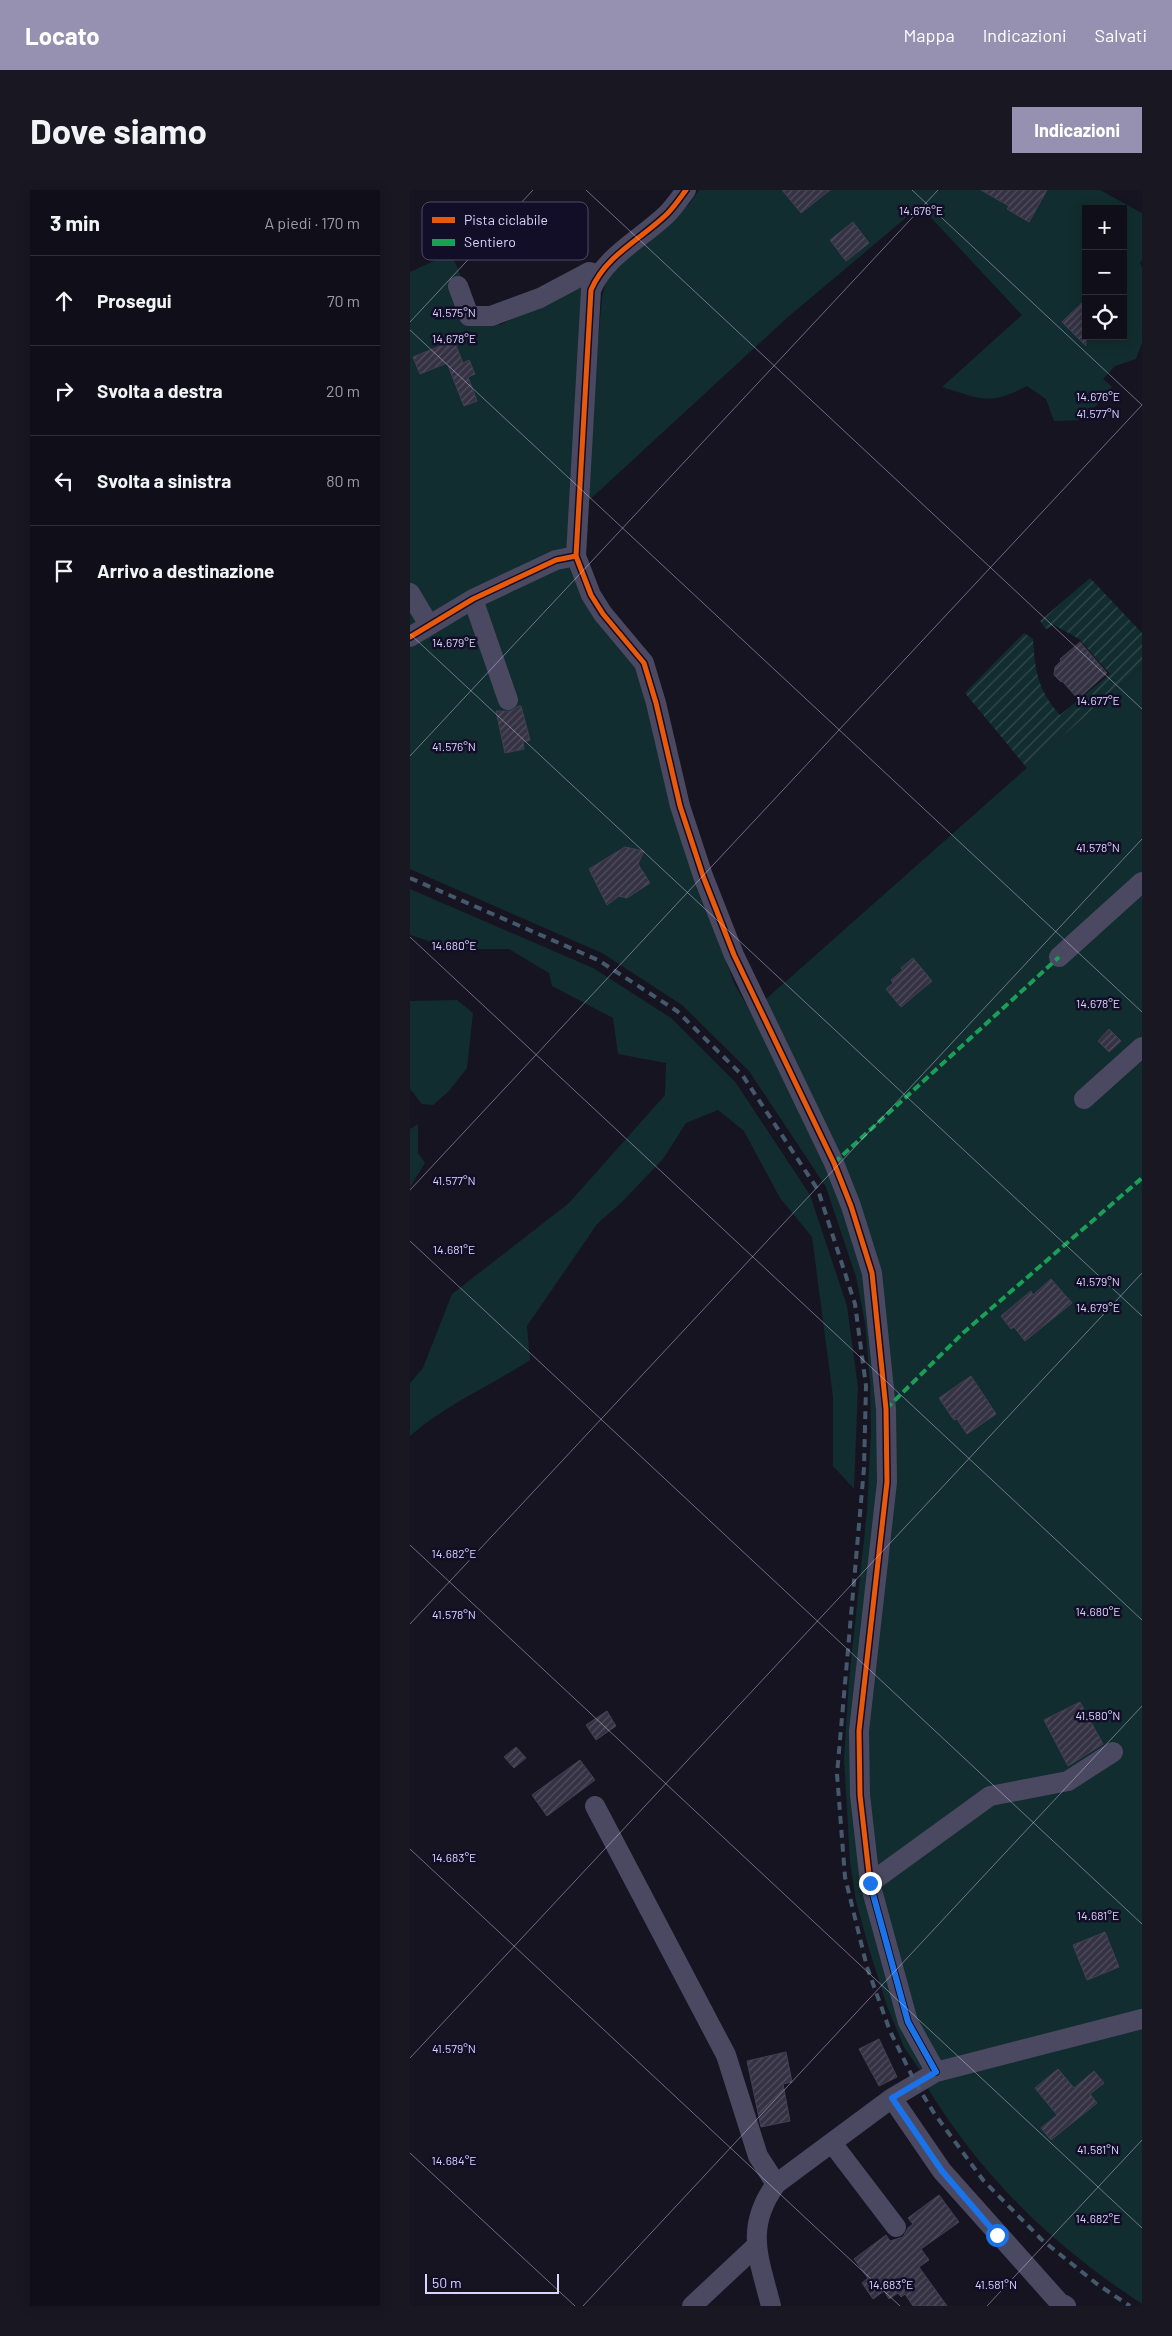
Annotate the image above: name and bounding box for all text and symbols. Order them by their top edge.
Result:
text: Locato [25,21,100,50]
text: Mappa [904,24,955,46]
text: Indicazioni [983,24,1067,46]
text: Salvati [1095,24,1147,46]
button: Indicazioni [1012,107,1142,153]
text: Dove siamo [30,109,207,151]
legend [422,202,588,260]
text: 14.676°E [899,203,943,217]
map controls [1082,205,1127,340]
button: + [1082,205,1127,250]
text: 3 min [50,210,100,235]
text: Pista ciclabile [464,211,548,228]
text: A piedi · 170 m [264,213,360,232]
text: Sentiero [464,233,516,250]
button: − [1082,250,1127,295]
icon: ahead [50,287,78,315]
text: Prosegui [97,289,172,312]
text: 70 m [327,291,360,310]
button: locate [1082,295,1127,340]
text: 41.575°N [432,305,476,319]
text: 14.678°E [432,331,476,345]
icon: right [50,377,78,405]
text: Svolta a destra [97,379,223,402]
text: 20 m [326,381,360,400]
text: 14.676°E [1076,389,1120,403]
text: 41.577°N [1076,406,1120,420]
icon: left [50,467,78,495]
text: Svolta a sinistra [97,469,231,492]
text: 80 m [326,471,360,490]
icon: arrive [50,557,78,585]
text: Arrivo a destinazione [97,559,275,582]
text: 14.679°E [432,635,476,649]
text: 14.677°E [1076,693,1120,707]
text: 41.576°N [432,739,476,753]
text: 41.578°N [1076,840,1120,854]
text: 14.680°E [431,938,477,952]
text: 14.678°E [1076,996,1120,1010]
text: 41.577°N [432,1173,476,1187]
text: 14.681°E [433,1242,475,1256]
text: 41.579°N [1076,1274,1120,1288]
text: 14.679°E [1076,1300,1120,1314]
text: 14.682°E [432,1546,476,1560]
text: 14.680°E [1075,1604,1121,1618]
text: 41.578°N [432,1607,476,1621]
text: 41.580°N [1076,1708,1120,1722]
text: 14.683°E [432,1850,476,1864]
route end [859,1872,882,1895]
text: 14.681°E [1077,1908,1119,1922]
text: 41.579°N [432,2041,476,2055]
text: 41.581°N [1077,2142,1119,2156]
text: 14.684°E [431,2153,477,2167]
text: 14.682°E [1076,2211,1120,2225]
route start [986,2224,1009,2247]
scale bar [425,2271,559,2294]
text: 50 m [432,2274,461,2291]
text: 14.683°E [869,2277,913,2291]
text: 41.581°N [975,2277,1017,2291]

